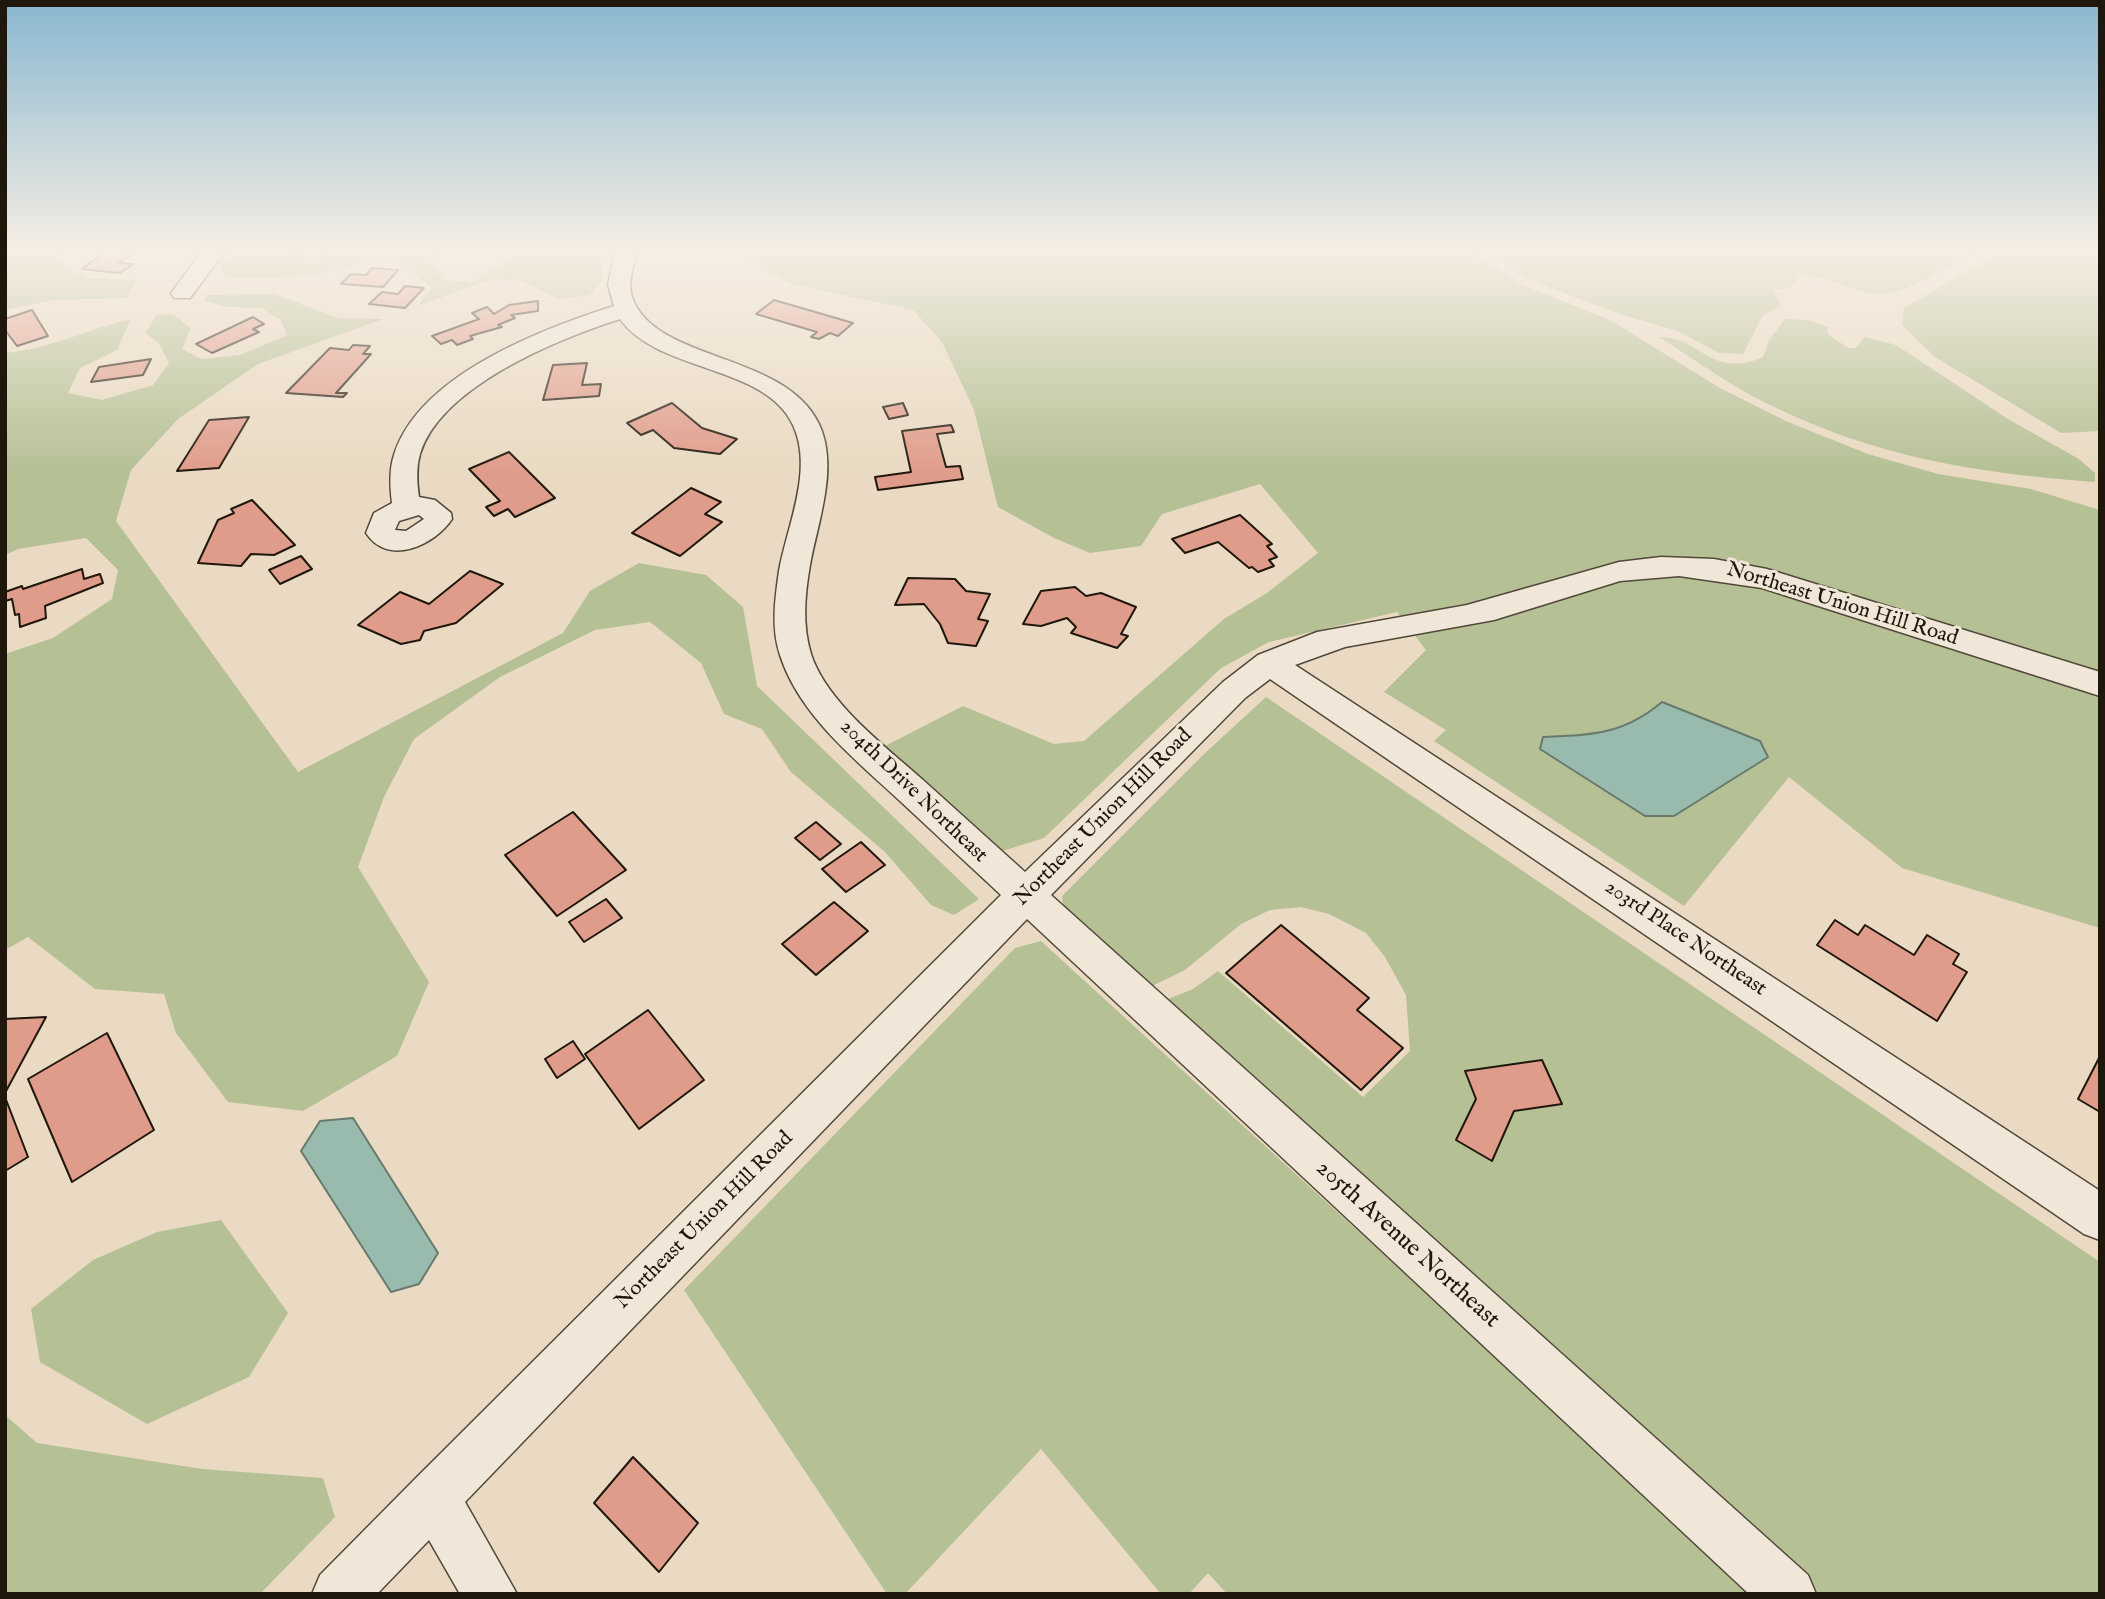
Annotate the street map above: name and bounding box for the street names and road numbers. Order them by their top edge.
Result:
street label: Northeast Union Hill Road [1723,558,1961,652]
street label: 204th Drive Northeast [834,715,992,869]
street label: Northeast Union Hill Road [1010,724,1198,912]
street label: 203rd Place Northeast [1599,875,1771,1003]
street label: Northeast Union Hill Road [611,1127,799,1315]
street label: 205th Avenue Northeast [1309,1155,1505,1335]

